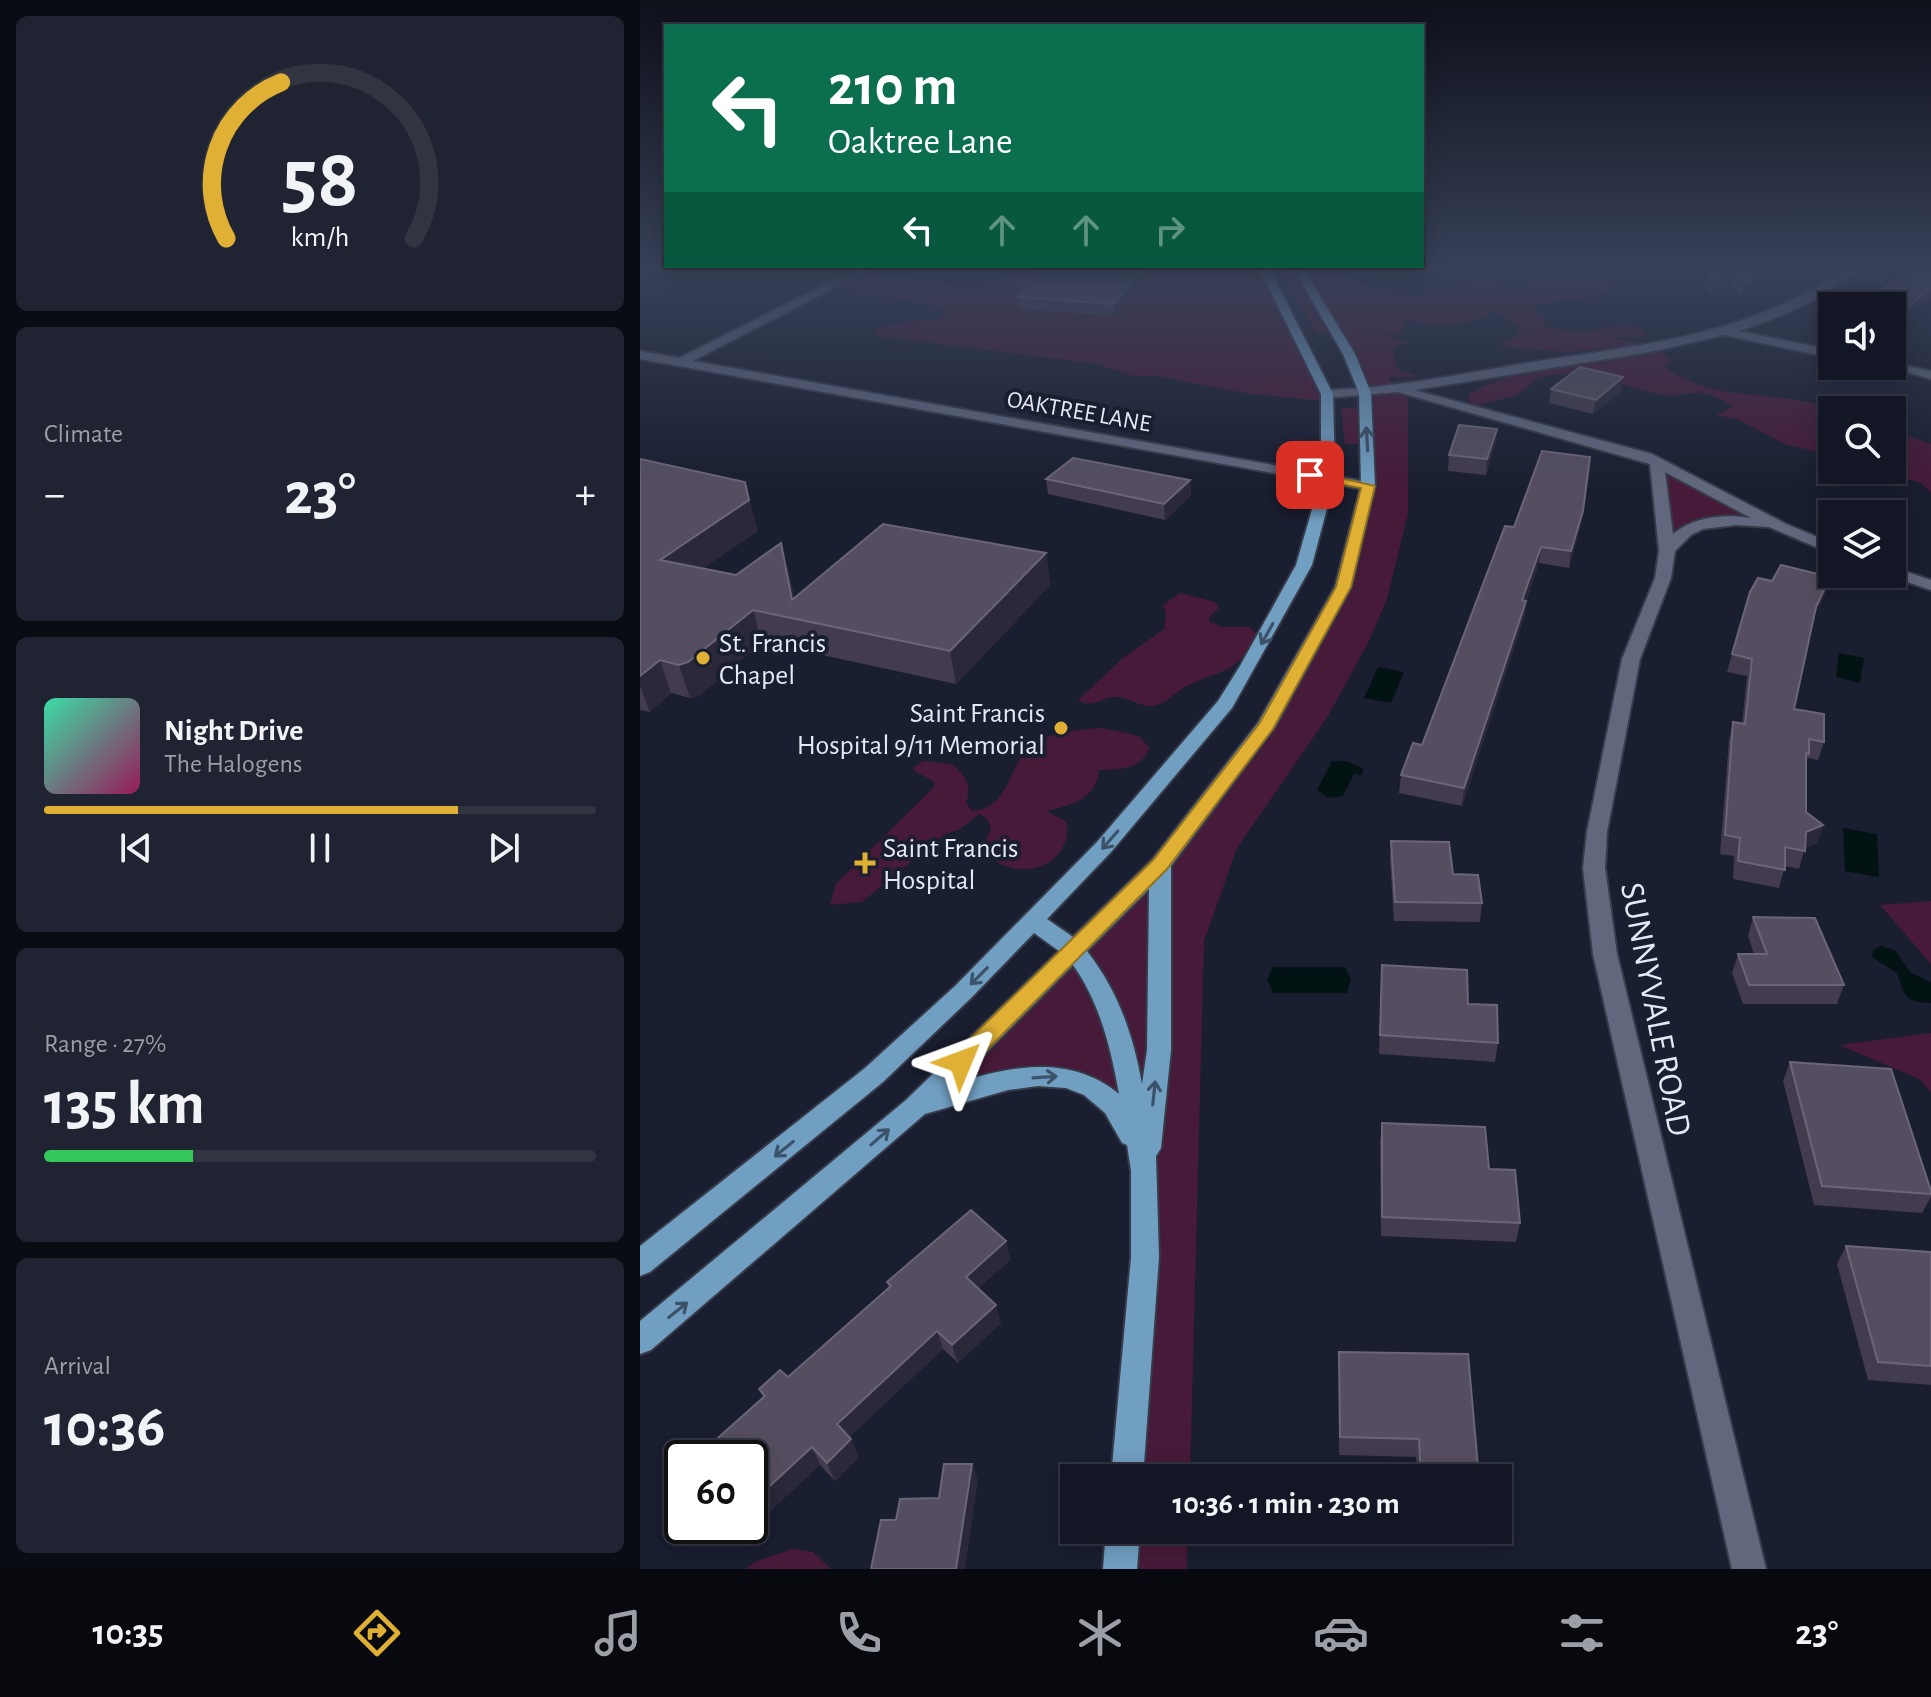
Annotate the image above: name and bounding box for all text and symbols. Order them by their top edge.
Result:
icon: left [696,56,800,160]
text: 210 m [828,59,957,115]
text: Oaktree Lane [828,124,1013,160]
text: 58 [282,138,358,222]
icon: left [896,208,940,252]
icon: ahead [980,208,1024,252]
icon: ahead [1064,208,1108,252]
icon: right [1148,208,1192,252]
text: km/h [291,223,349,252]
map controls [1818,292,1906,588]
button: sound [1818,292,1906,380]
street label: OAKTREE LANE [1005,388,1153,437]
button: search [1818,396,1906,484]
text: Climate [44,421,123,447]
one-way arrow [1359,426,1374,453]
pin [1276,441,1344,509]
icon: arrive [1288,453,1332,497]
text: 23° [284,465,356,525]
text: − [44,473,65,517]
text: + [575,473,596,517]
button: layers [1818,500,1906,588]
one-way arrow [1258,621,1274,645]
place label: St. Francis Chapel [719,630,826,690]
marker: St. Francis Chapel [694,649,712,667]
place label: Saint Francis Hospital 9/11 Memorial [797,700,1045,760]
text: Night Drive [164,716,303,746]
marker: Saint Francis Hospital 9/11 Memorial [1052,719,1070,737]
text: The Halogens [164,751,302,777]
icon: previous [114,826,158,870]
icon: pause [298,826,342,870]
icon: next [482,826,526,870]
one-way arrow [1101,829,1119,850]
place label: Saint Francis Hospital [883,835,1018,895]
marker: Saint Francis Hospital [854,852,876,874]
street label: SUNNYVALE ROAD [1614,880,1696,1139]
one-way arrow [969,967,989,986]
position arrow [919,1020,1003,1104]
text: Range · 27% [44,1031,166,1057]
one-way arrow [1031,1069,1058,1084]
text: 135 km [44,1075,205,1135]
one-way arrow [1147,1081,1162,1106]
one-way arrow [870,1128,890,1146]
one-way arrow [774,1140,795,1157]
one-way arrow [667,1301,688,1319]
text: Arrival [44,1353,111,1379]
text: 10:36 [44,1397,165,1457]
speed limit sign: 60 [664,1440,768,1544]
text: 10:36 · 1 min · 230 m [1172,1489,1400,1519]
icon: directions [349,1605,405,1661]
icon: music [590,1605,646,1661]
icon: phone [831,1605,887,1661]
icon: climate [1072,1605,1128,1661]
icon: car [1313,1605,1369,1661]
icon: filters [1554,1605,1610,1661]
text: 10:35 [93,1615,164,1651]
text: 23° [1795,1615,1838,1651]

